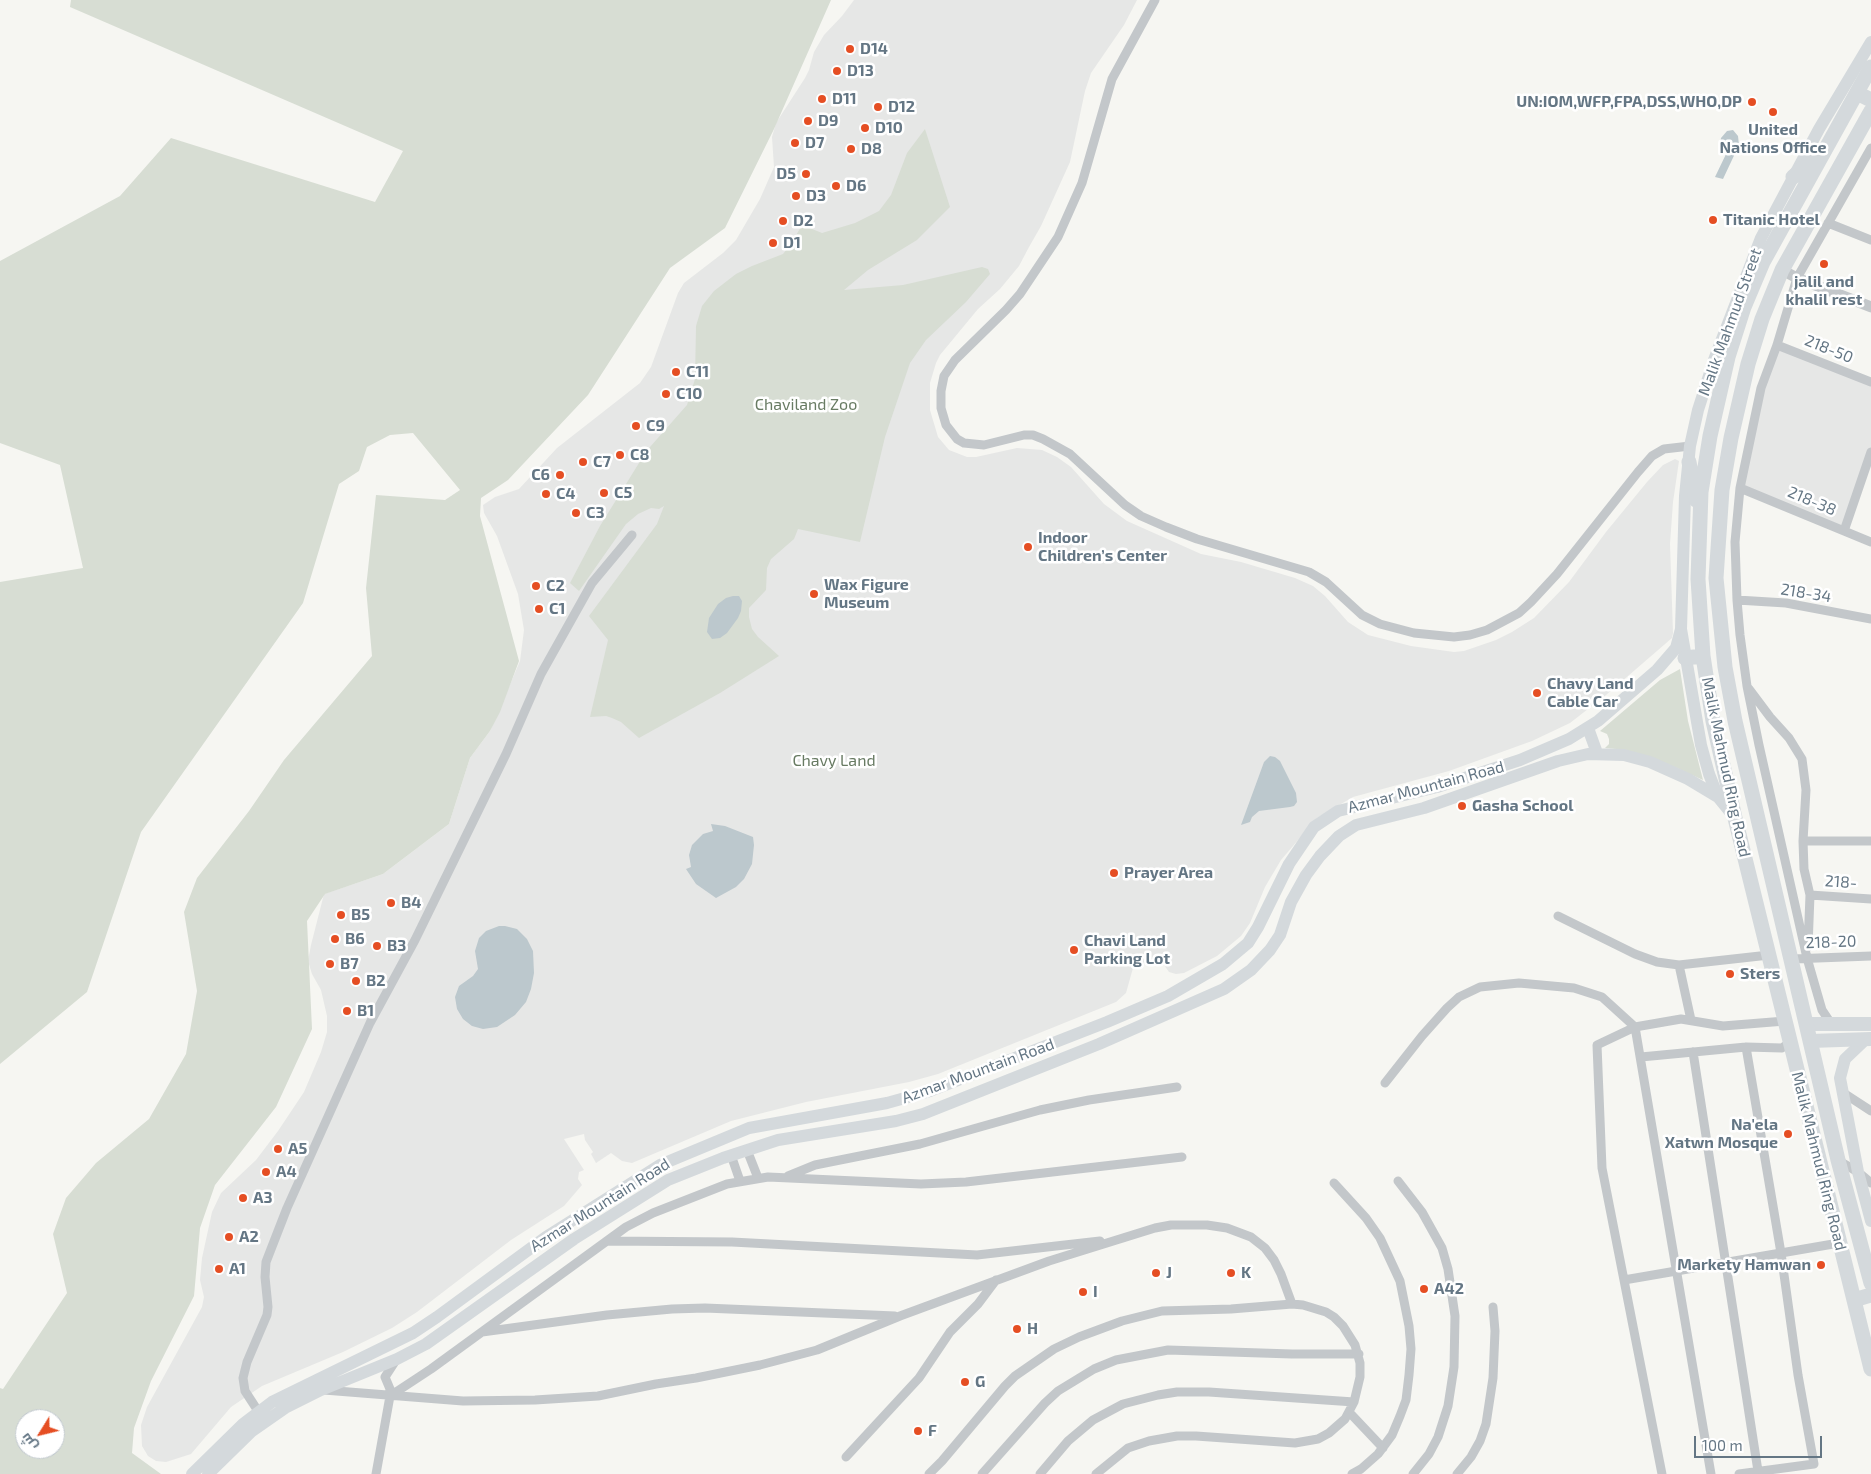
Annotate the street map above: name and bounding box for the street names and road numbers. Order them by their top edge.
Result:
street label: Malik Mahmud Street [1694,246,1766,398]
street label: 218-50 [1802,331,1856,367]
street label: 218-38 [1785,482,1839,520]
street label: 218-34 [1779,580,1833,606]
street label: Malik Mahmud Ring Road [1698,675,1754,859]
street label: Azmar Mountain Road [1346,757,1506,817]
street label: 218- [1824,871,1858,893]
street label: 218-20 [1805,932,1857,952]
street label: Azmar Mountain Road [899,1034,1057,1108]
street label: Malik Mahmud Ring Road [1787,1070,1851,1252]
street label: Azmar Mountain Road [527,1154,673,1256]

